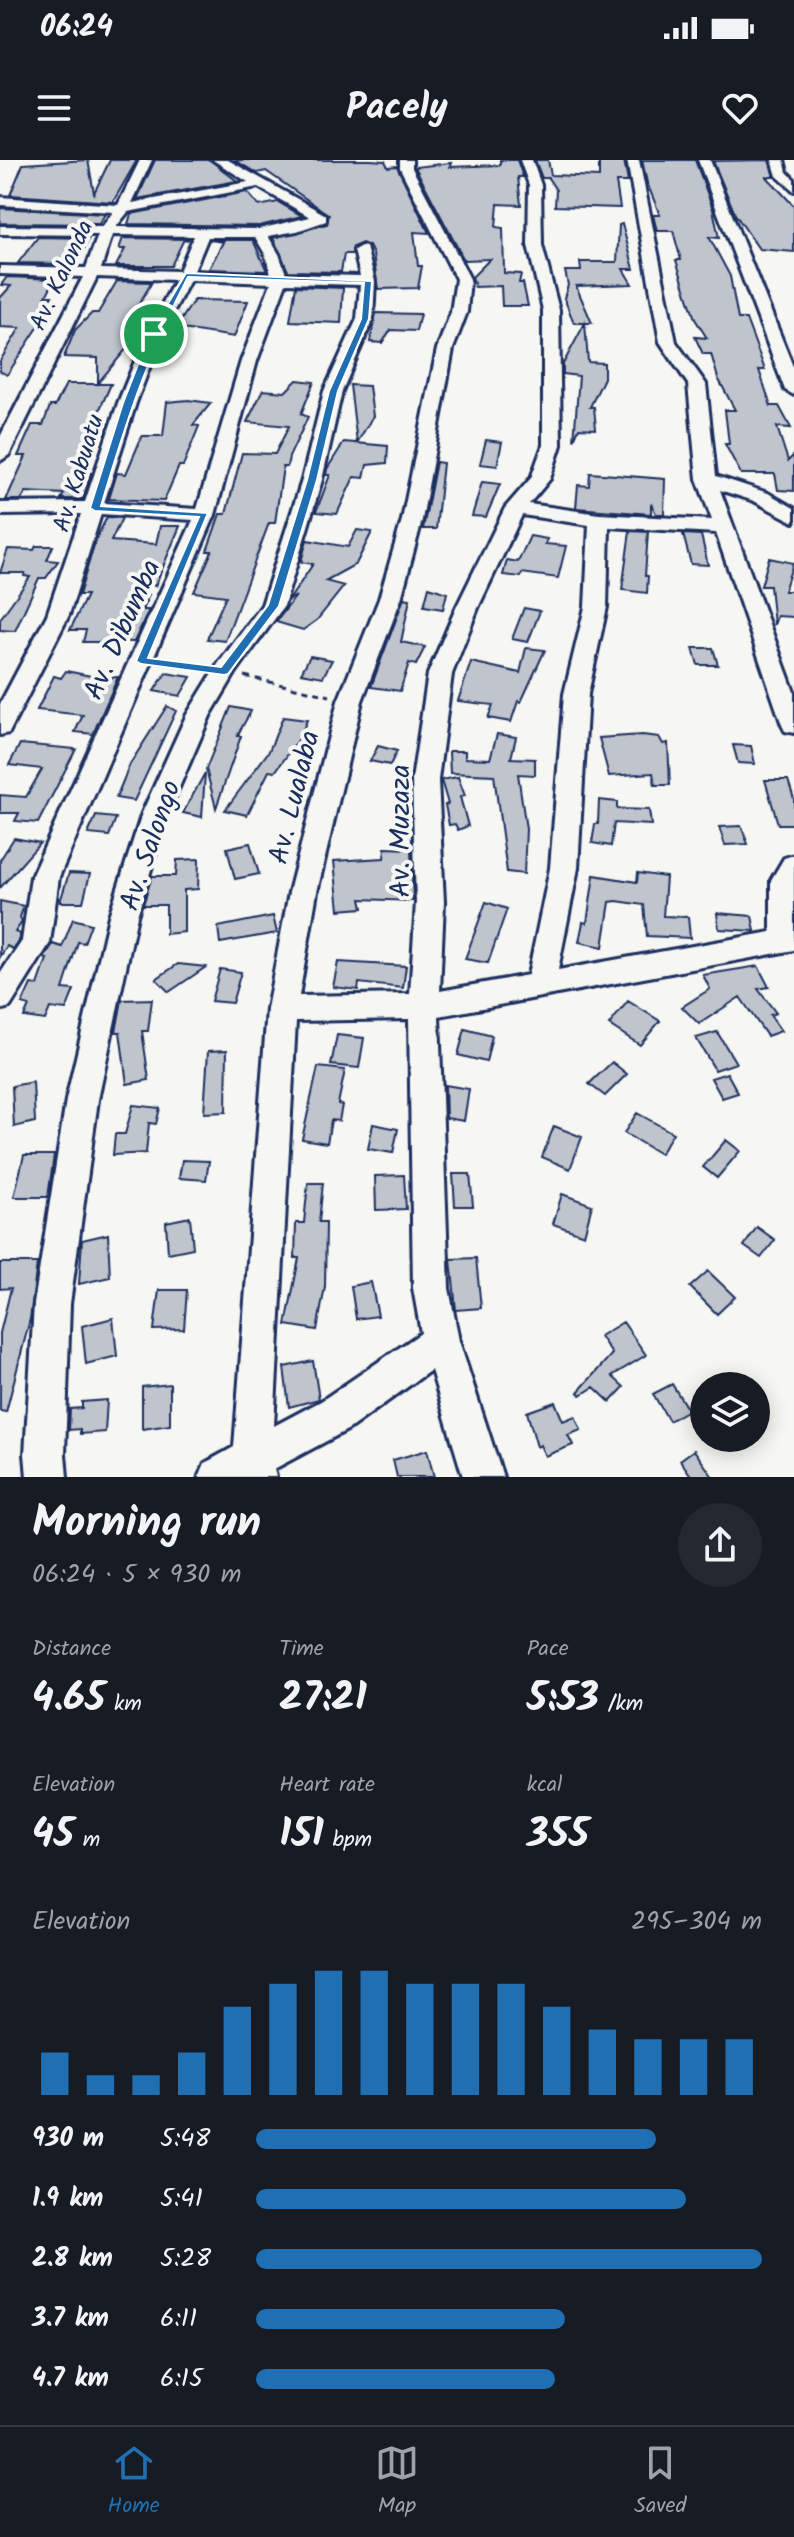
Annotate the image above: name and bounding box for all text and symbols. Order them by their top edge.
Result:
text: 06:24 [40,4,113,52]
text: Pacely [346,80,448,137]
icon: menu [32,86,76,130]
icon: heart [718,86,762,130]
street label: Av. Kalonda [20,214,105,337]
pin [120,300,188,368]
icon: arrive [132,312,176,356]
street label: Av. Kabuatu [43,409,116,537]
street label: Av. Dibumba [72,552,174,708]
street label: Av. Lualaba [257,726,334,869]
street label: Av. Muzaza [379,764,424,898]
street label: Av. Salongo [108,775,195,917]
map controls [690,1372,770,1452]
button: layers [690,1372,770,1452]
text: Morning run [32,1489,261,1559]
button: share [678,1503,762,1587]
text: 06:24 · 5 × 930 m [32,1554,241,1596]
text: Distance [32,1632,111,1667]
text: Time [279,1632,324,1667]
text: Pace [527,1632,569,1667]
text: 4.65 [32,1667,105,1731]
text: 27:21 [279,1667,367,1731]
text: 5:53 [527,1667,599,1731]
text: km [105,1687,142,1722]
text: /km [599,1687,643,1722]
text: Elevation [32,1768,115,1803]
text: Heart rate [279,1768,375,1803]
text: kcal [527,1768,562,1803]
text: 45 [32,1803,74,1867]
text: 151 [279,1803,324,1867]
text: 355 [527,1803,589,1867]
text: m [74,1823,100,1858]
text: bpm [324,1823,372,1858]
text: Elevation [32,1901,130,1943]
text: 295–304 m [631,1901,762,1943]
text: 930 m [32,2118,104,2160]
text: 5:48 [160,2118,210,2160]
text: 1.9 km [32,2178,103,2220]
text: 5:41 [160,2178,203,2220]
text: 2.8 km [32,2238,113,2280]
text: 5:28 [160,2238,211,2280]
text: 3.7 km [32,2298,109,2340]
text: 6:11 [160,2298,197,2340]
text: 4.7 km [32,2358,109,2400]
text: 6:15 [160,2358,203,2400]
tab: Home [108,2441,160,2524]
tab: Map [375,2441,419,2524]
tab: Saved [634,2441,686,2524]

